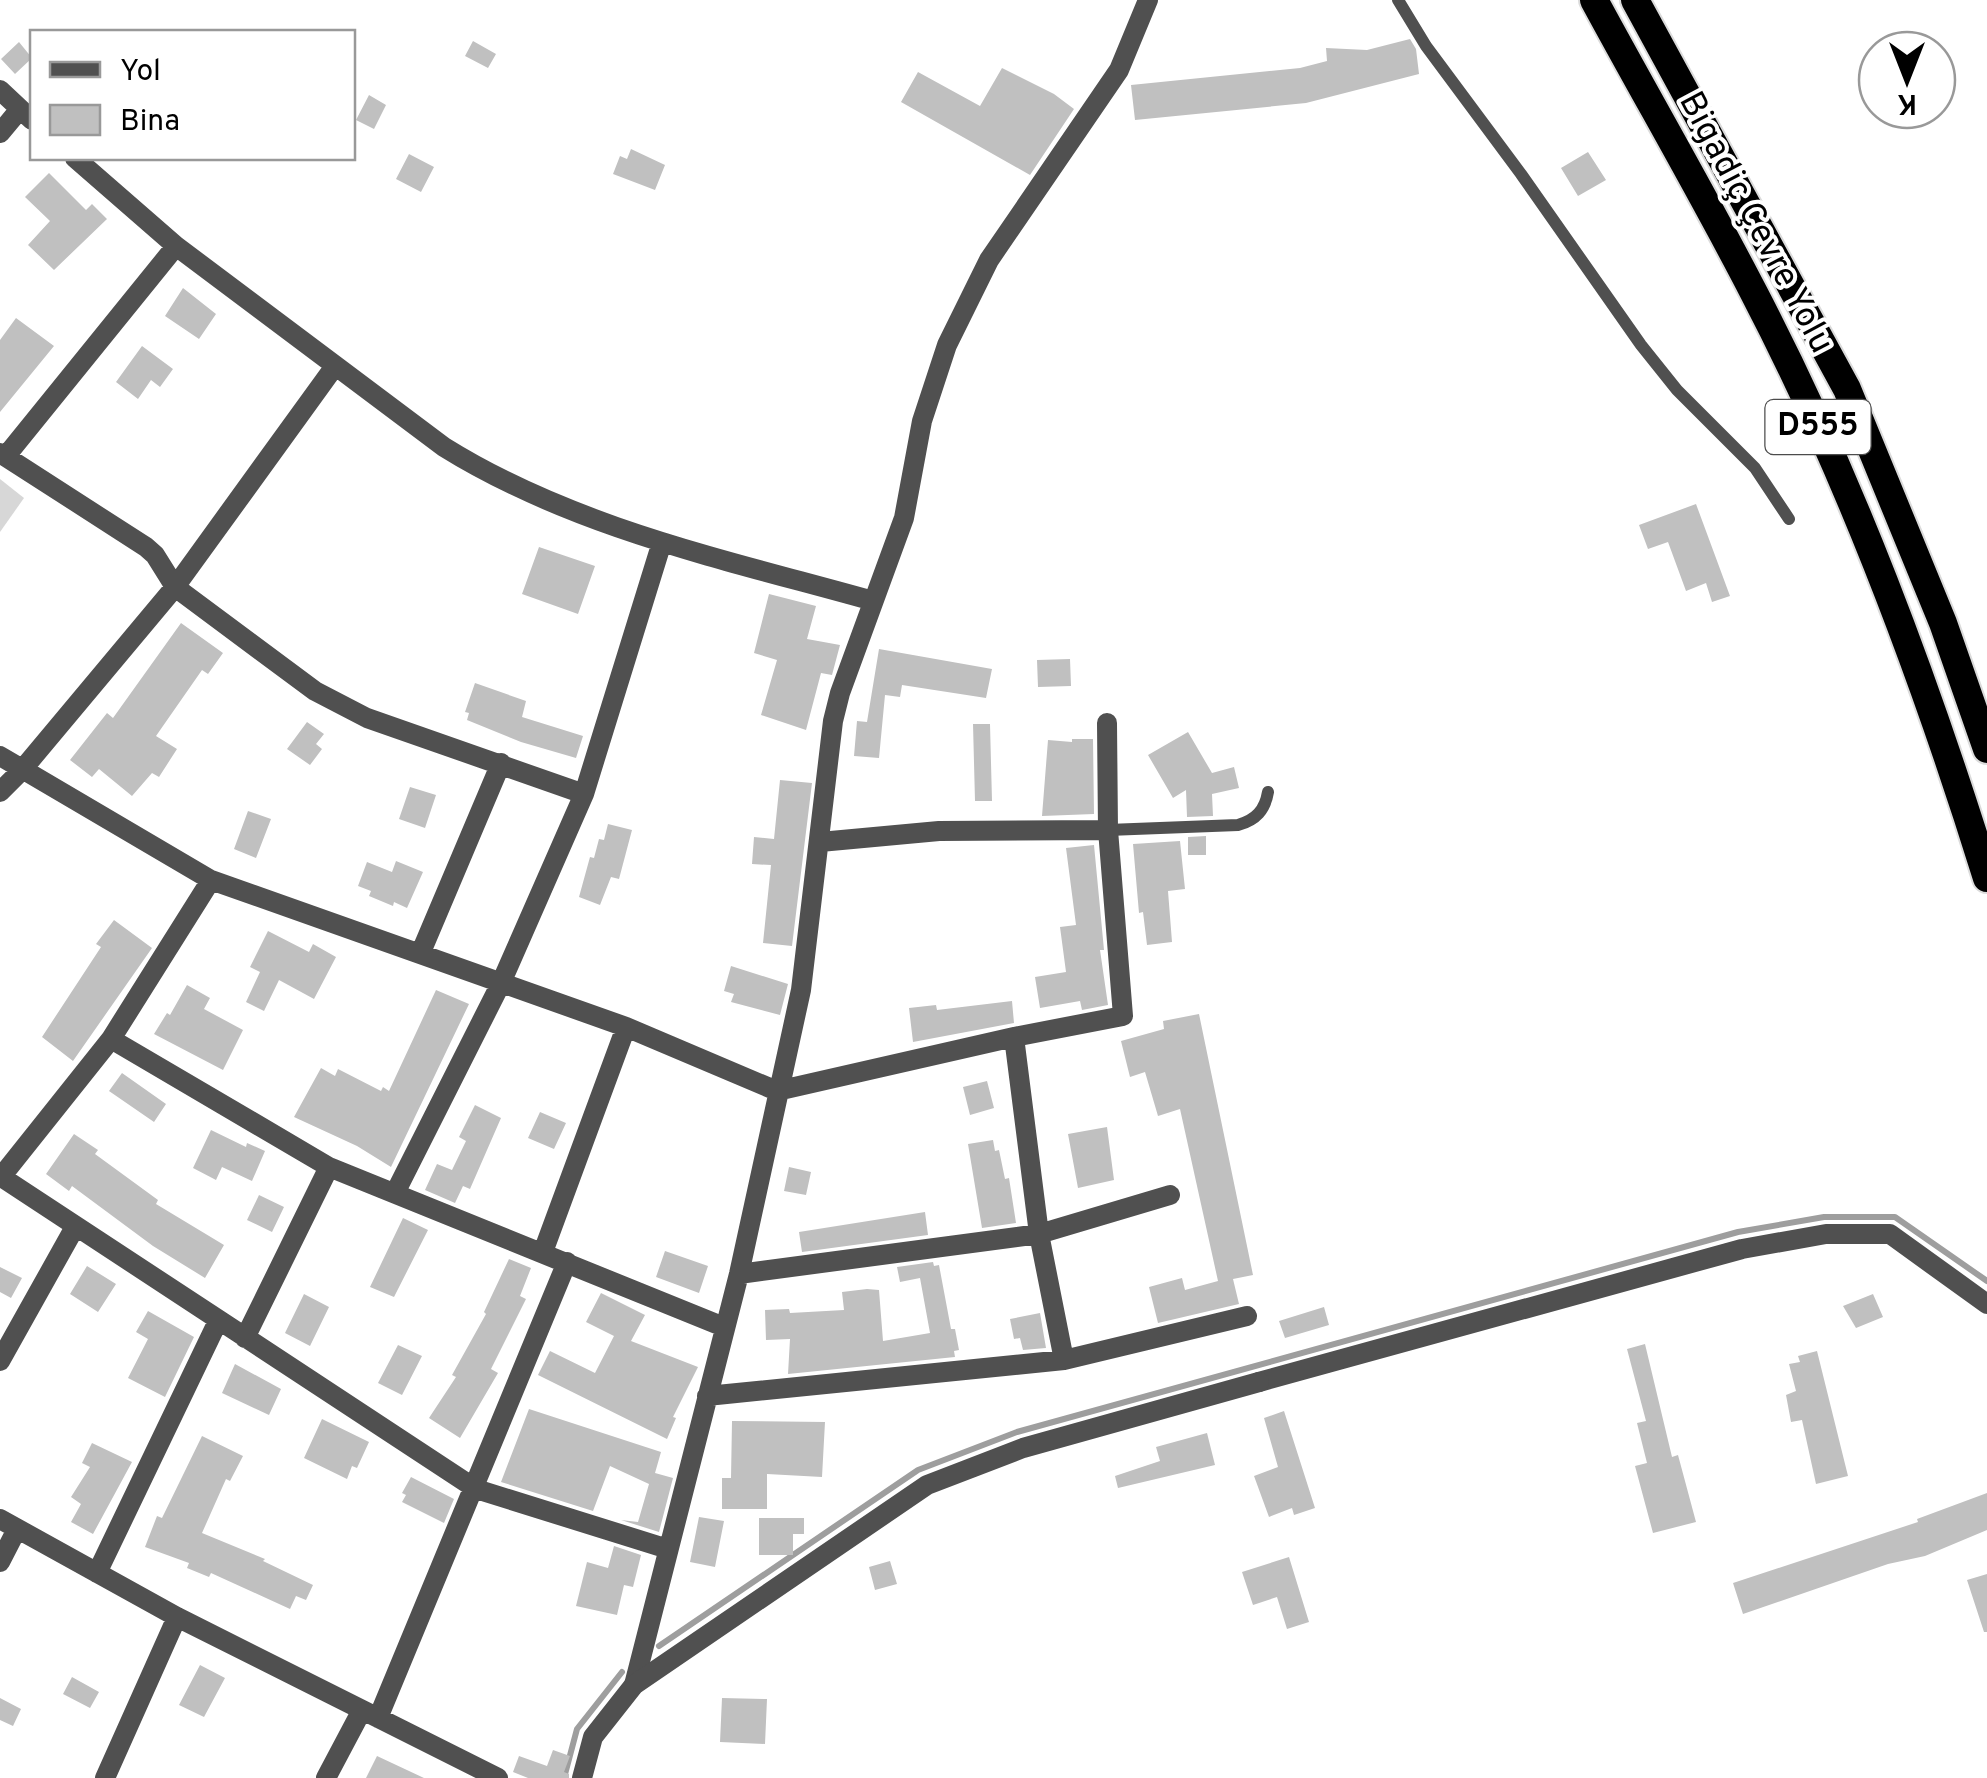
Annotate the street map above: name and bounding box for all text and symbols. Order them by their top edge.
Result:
legend [30,30,355,160]
north arrow [1857,30,1957,130]
text: Yol [120,54,161,91]
text: K [1897,84,1917,120]
street label: Bigadiç Çevre Yolu [1667,85,1843,361]
text: Bina [120,104,180,141]
road number: D555 [1766,400,1870,454]

